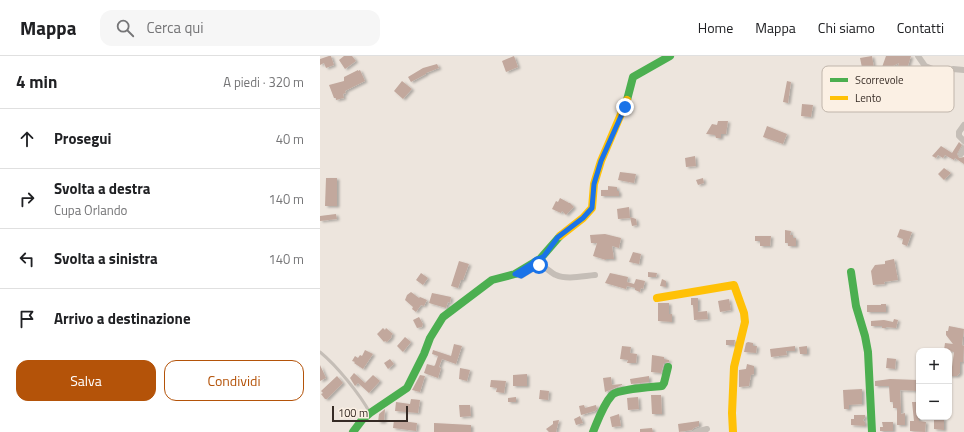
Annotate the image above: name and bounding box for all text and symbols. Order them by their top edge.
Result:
search box [100,10,380,46]
text: Mappa [20,13,76,42]
text: Cerca qui [146,16,204,39]
icon: search [114,17,136,39]
text: Home [698,17,733,38]
text: Mappa [755,17,796,38]
text: Chi siamo [818,17,875,38]
text: Contatti [897,17,944,38]
legend [822,66,954,112]
text: 4 min [16,69,57,95]
text: A piedi · 320 m [223,72,304,92]
text: Scorrevole [855,72,904,88]
text: Lento [855,90,882,106]
route end [616,98,634,116]
text: Prosegui [54,127,111,150]
icon: ahead [16,128,38,150]
text: 40 m [276,129,304,149]
text: Svolta a destra [54,177,151,200]
icon: right [16,188,38,210]
text: 140 m [268,189,304,209]
text: Cupa Orlando [54,200,127,220]
text: Svolta a sinistra [54,247,158,270]
icon: left [16,248,38,270]
text: 140 m [268,249,304,269]
route start [530,256,548,274]
text: Arrivo a destinazione [54,307,191,330]
icon: arrive [16,308,38,330]
map controls [916,348,952,420]
button: + [916,348,952,384]
button: Salva [16,360,156,401]
button: Condividi [164,360,304,401]
button: − [916,384,952,420]
scale bar [332,404,408,423]
text: 100 m [338,405,368,421]

